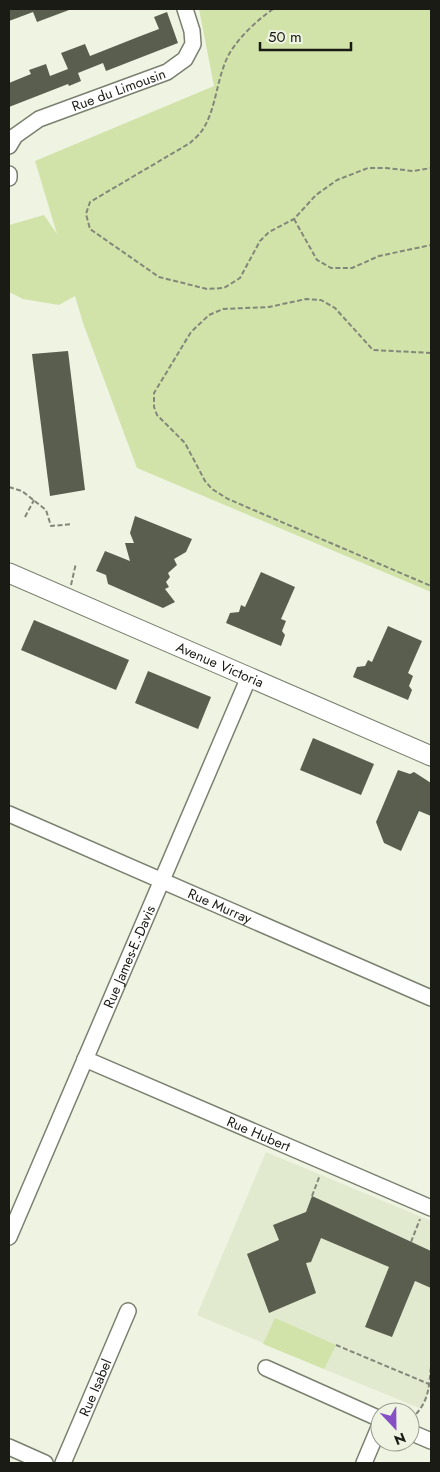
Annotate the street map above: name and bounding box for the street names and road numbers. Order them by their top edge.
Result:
street label: Rue du Limousin [69,63,169,116]
street label: Avenue Victoria [173,637,267,692]
street label: Rue Murray [185,883,256,929]
street label: Rue James-E.-Davis [98,902,160,1011]
street label: Rue Hubert [224,1111,294,1157]
street label: Rue Isabel [74,1356,116,1420]

